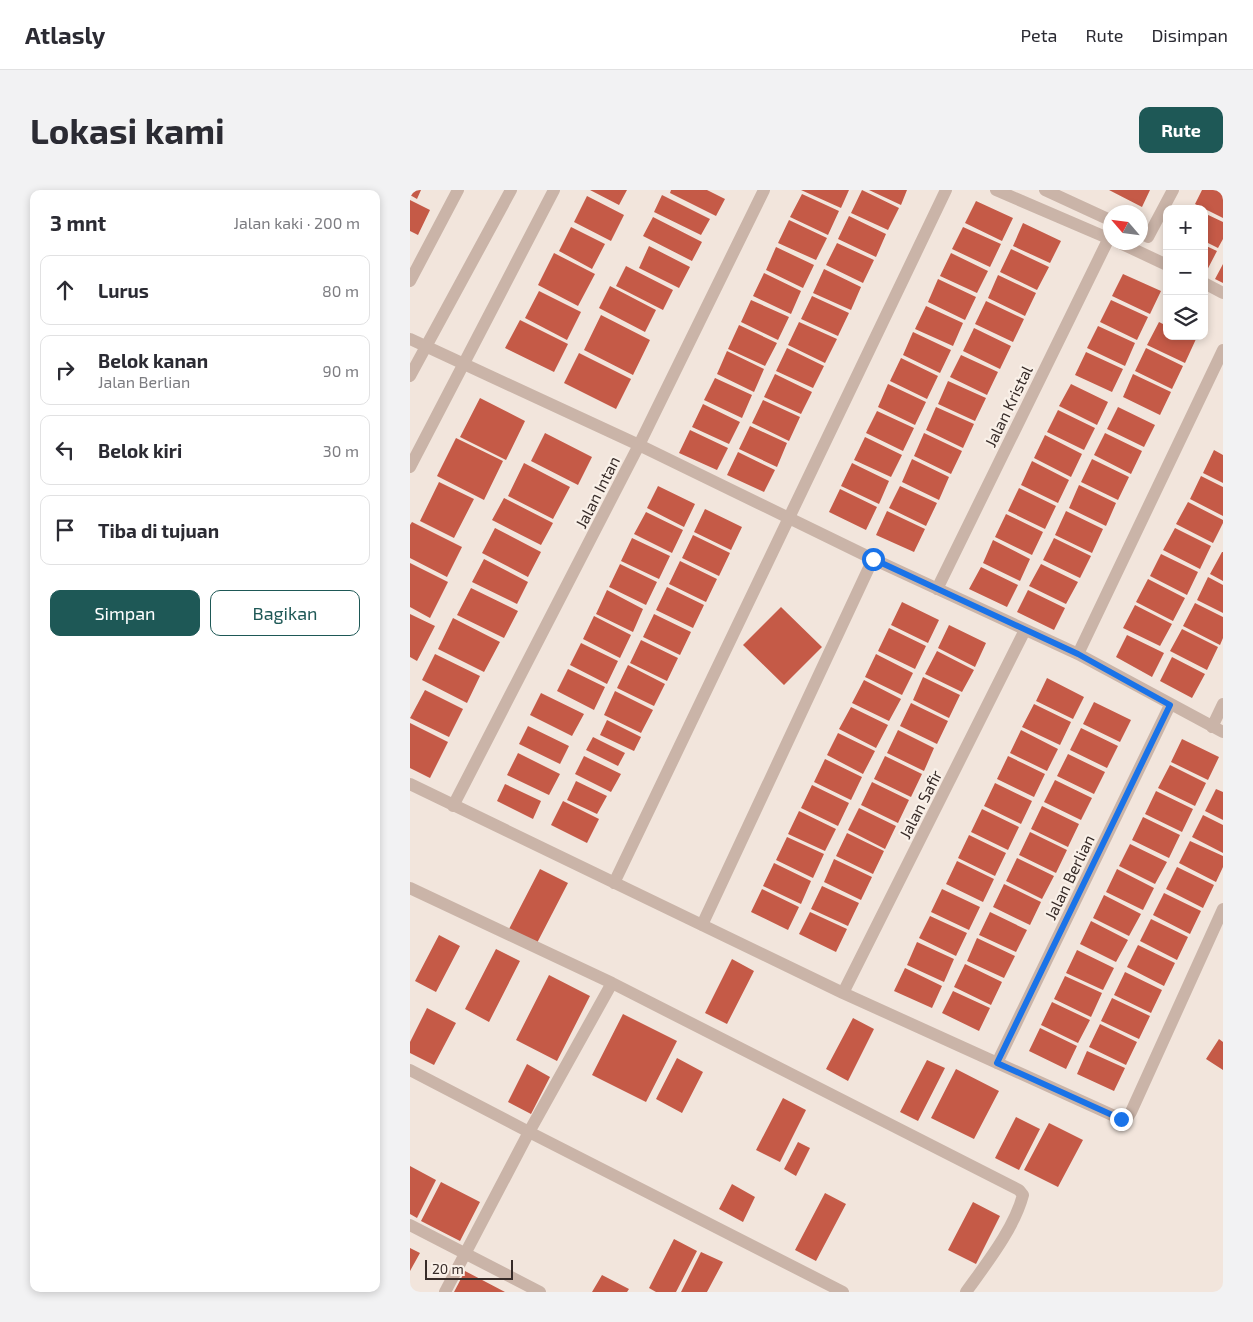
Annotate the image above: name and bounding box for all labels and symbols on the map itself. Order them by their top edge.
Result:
north arrow [1103,205,1148,250]
street label: Jalan Kristal [980,362,1036,450]
street label: Jalan Intan [571,453,623,531]
route start [862,548,885,571]
street label: Jalan Safir [895,766,946,842]
street label: Jalan Berlian [1040,831,1098,923]
route end [1110,1108,1133,1131]
scale bar [425,1257,512,1280]

